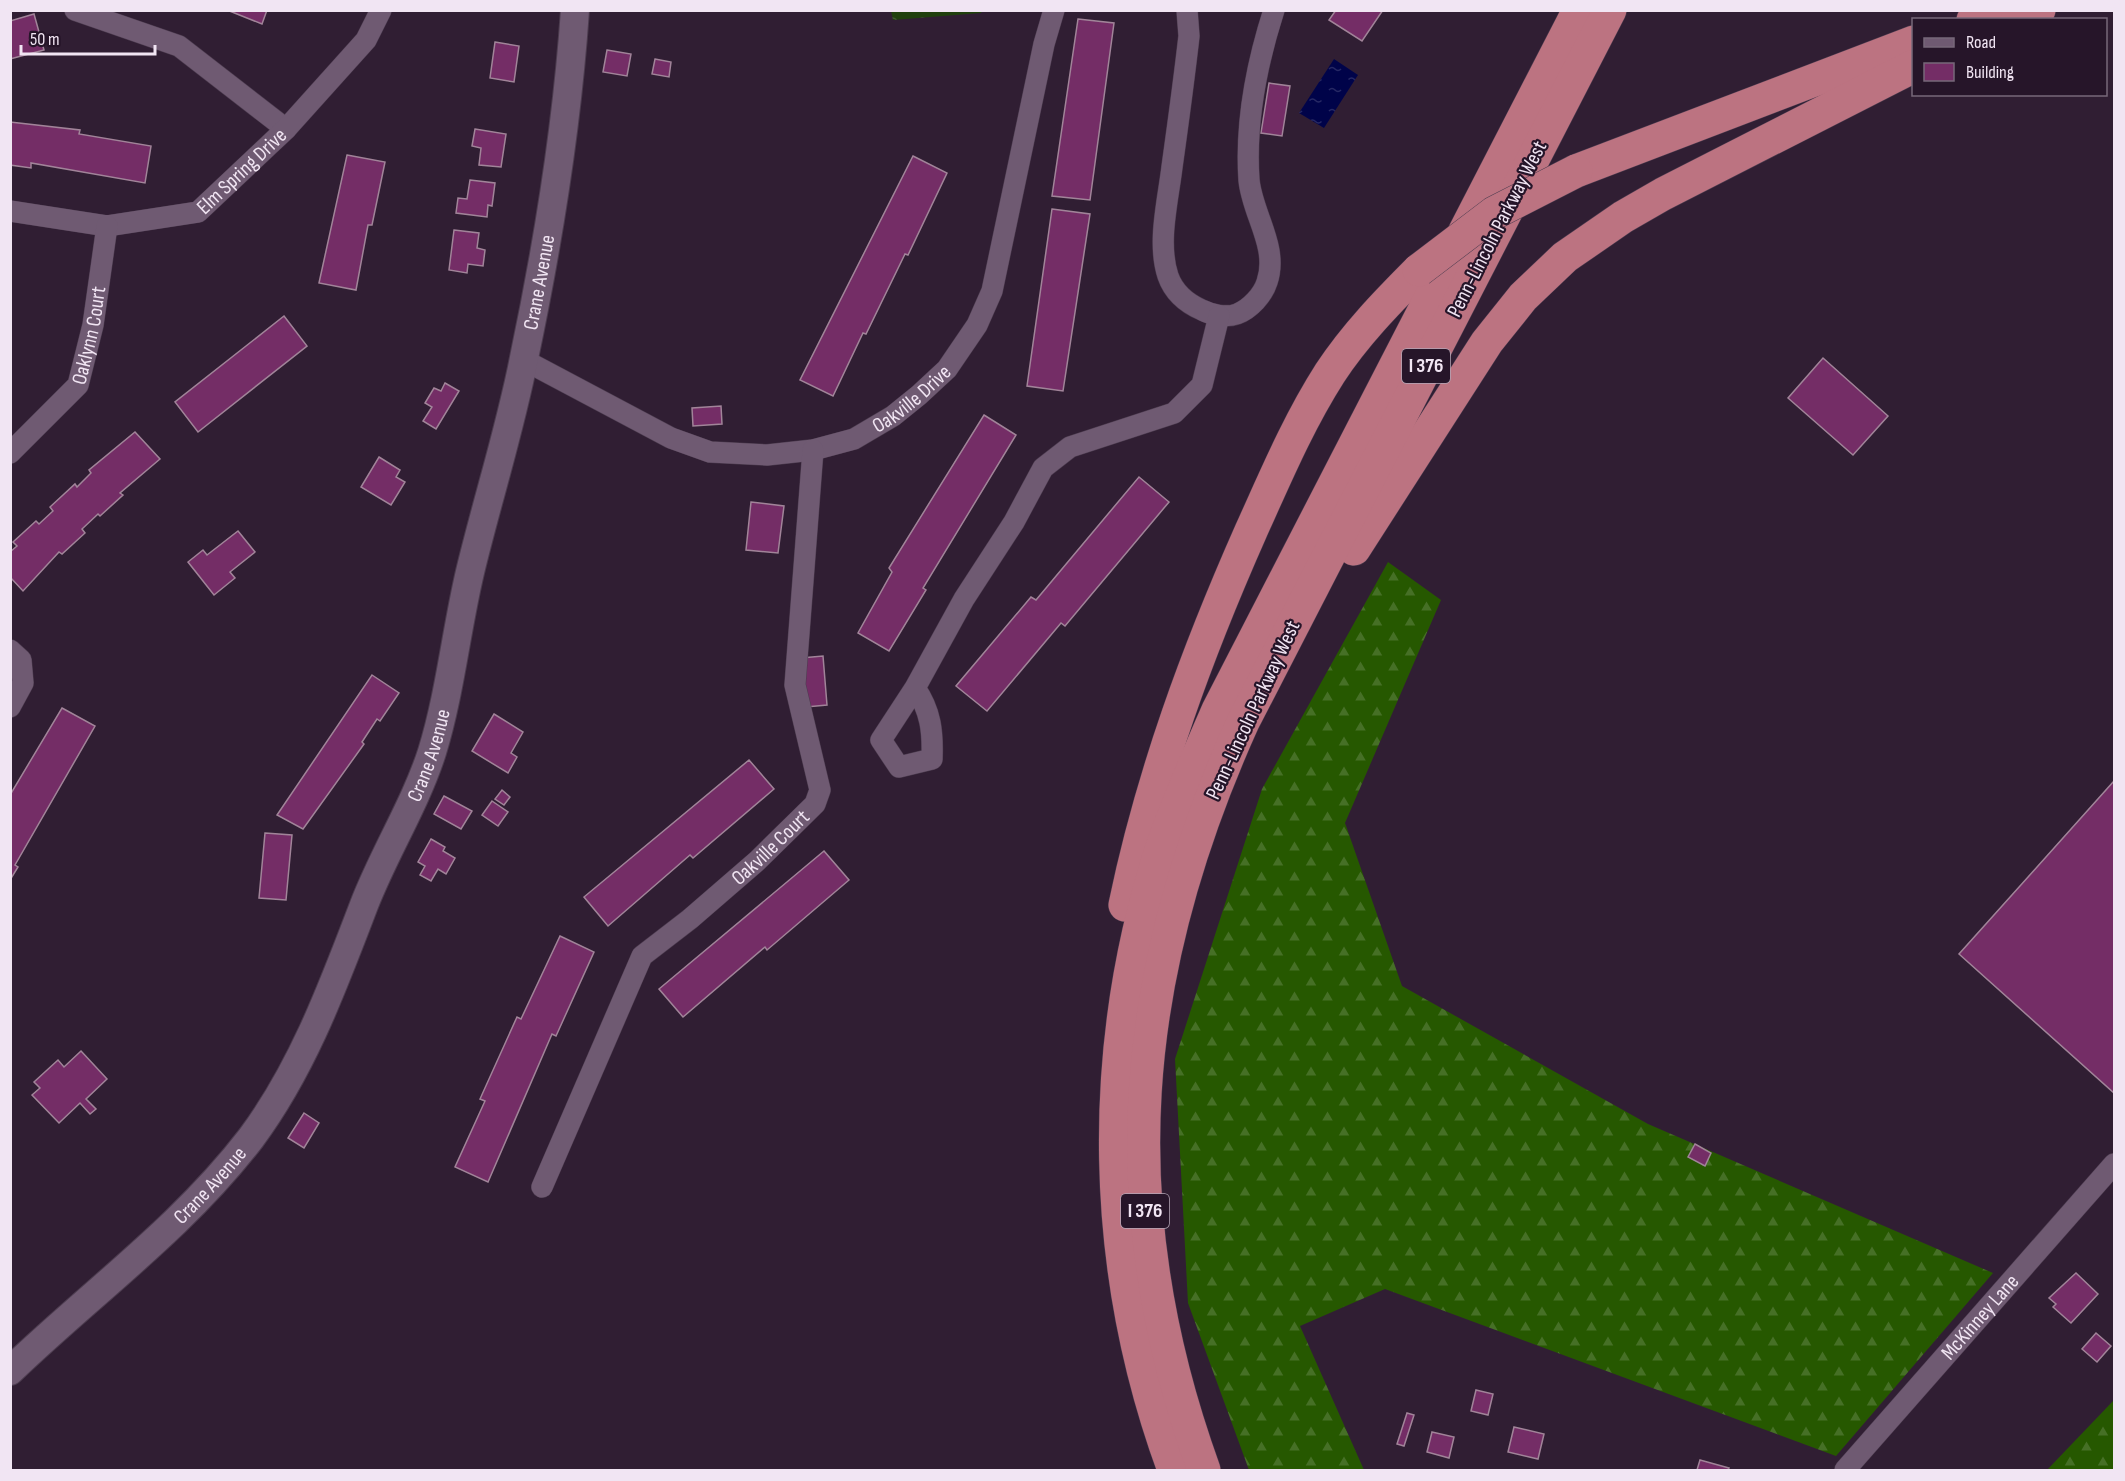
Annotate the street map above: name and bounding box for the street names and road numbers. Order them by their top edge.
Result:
street label: Elm Spring Drive [191,123,292,219]
street label: Penn-Lincoln Parkway West [1442,137,1552,321]
street label: Crane Avenue [518,233,560,332]
street label: Oaklynn Court [66,285,111,387]
road number: I 376 [1402,349,1450,383]
street label: Oakville Drive [867,359,956,438]
street label: Penn-Lincoln Parkway West [1201,617,1305,803]
street label: Crane Avenue [401,707,455,806]
street label: Oakville Court [726,804,814,890]
street label: Crane Avenue [168,1142,252,1229]
road number: I 376 [1121,1194,1169,1228]
street label: McKinney Lane [1935,1269,2024,1365]

